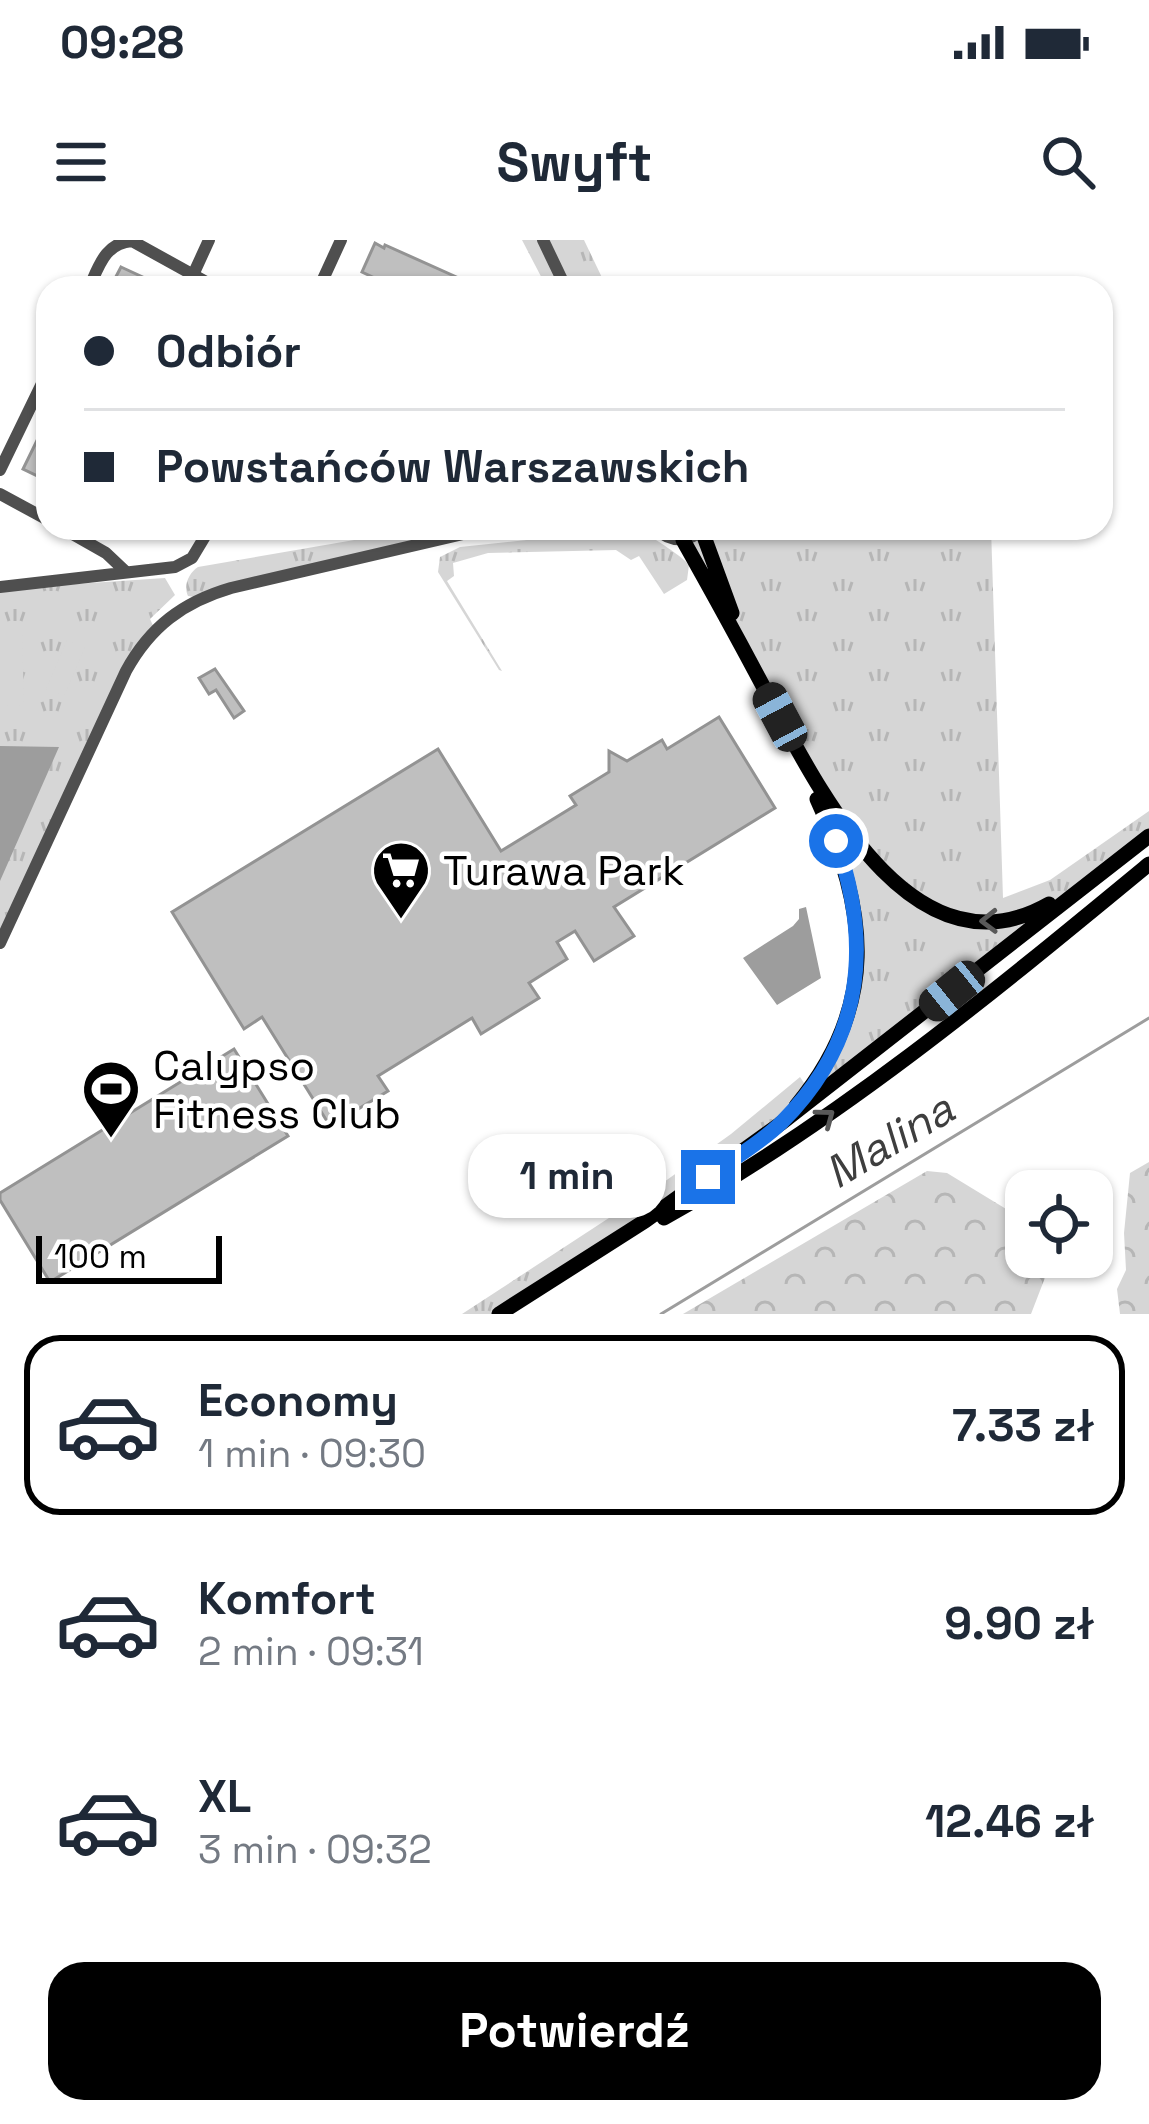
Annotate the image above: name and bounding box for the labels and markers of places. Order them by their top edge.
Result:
supermarket icon: Turawa Park [370,839,432,921]
place label: Turawa Park [443,844,685,897]
place label: Calypso Fitness Club [153,1039,401,1140]
sports icon: Calypso Fitness Club [80,1058,142,1140]

